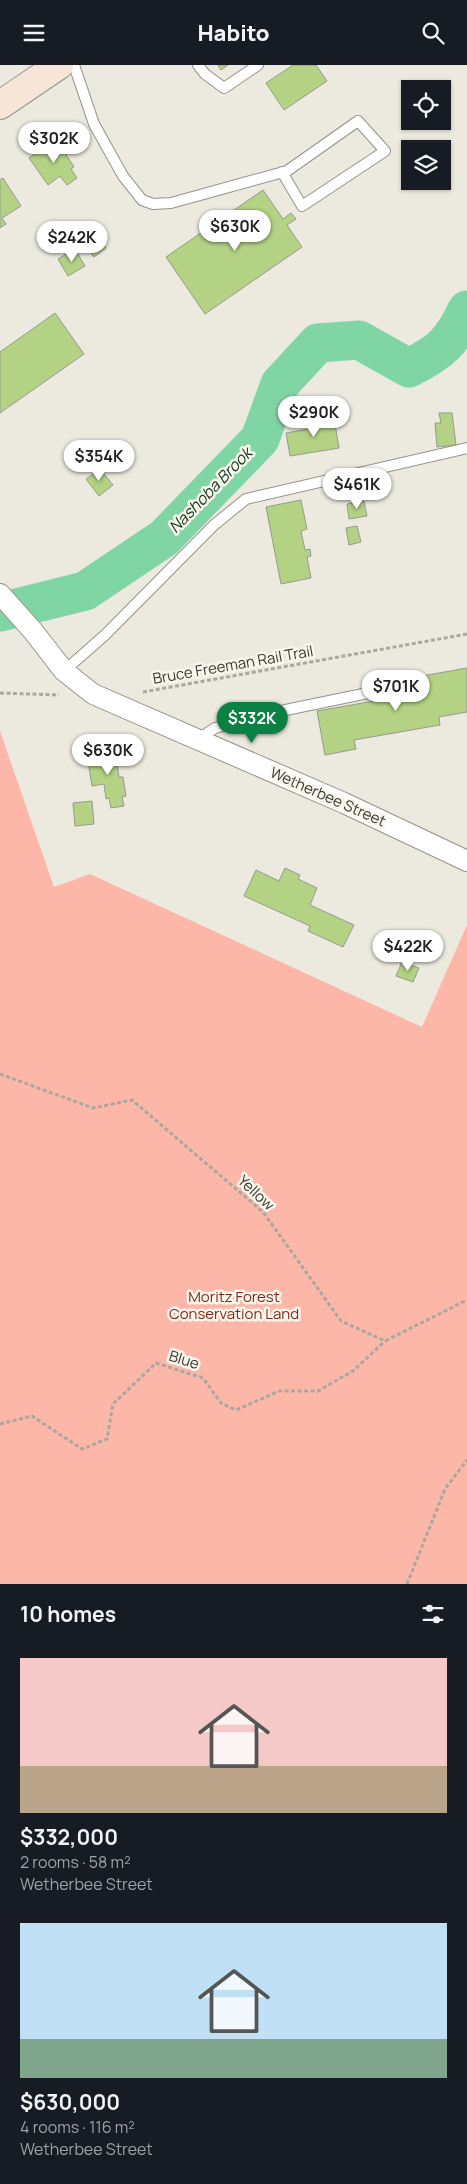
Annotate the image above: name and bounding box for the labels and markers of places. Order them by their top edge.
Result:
pin: $302K [19,121,89,164]
pin: $630K [200,209,270,252]
pin: $242K [37,221,107,263]
pin: $290K [279,395,349,438]
pin: $354K [64,439,134,482]
pin: $461K [322,467,392,510]
pin: $701K [361,669,431,712]
pin: $332K [217,701,287,744]
pin: $630K [73,733,143,776]
pin: $422K [373,929,443,972]

